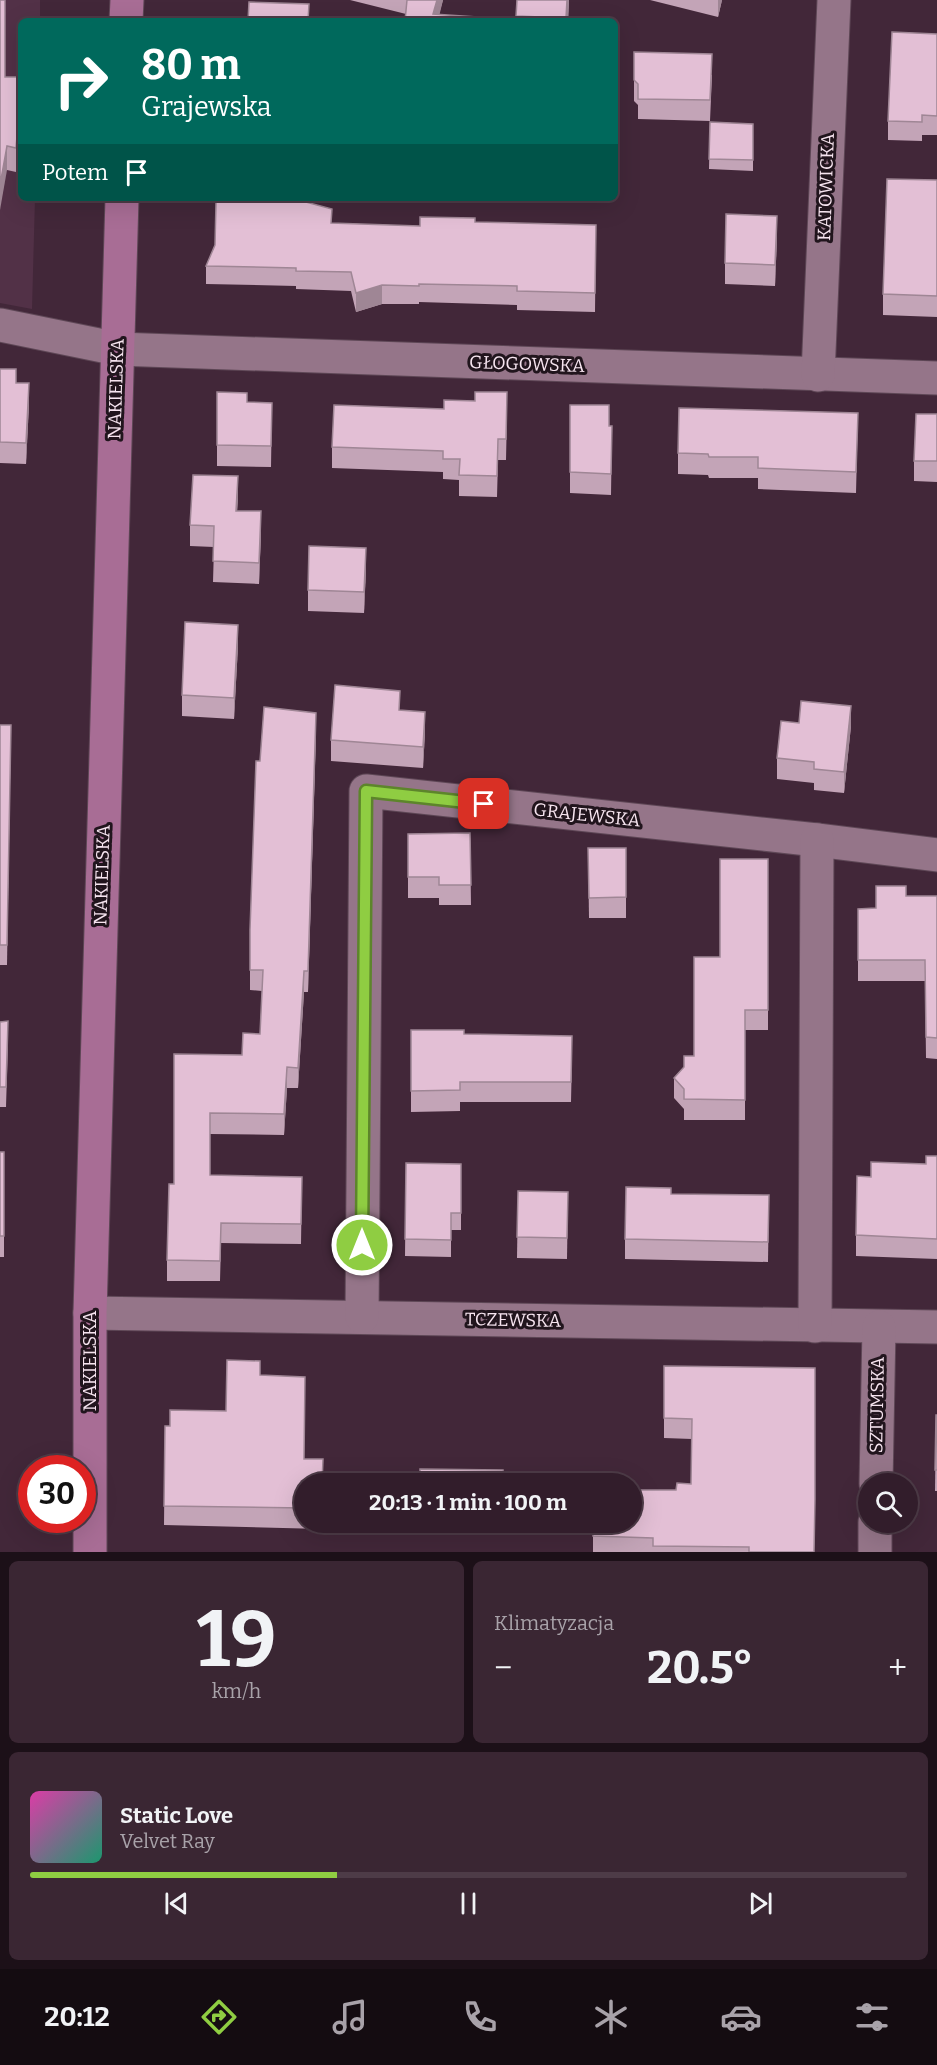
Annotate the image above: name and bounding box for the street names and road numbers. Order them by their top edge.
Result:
street label: KATOWICKA [813,133,839,241]
street label: NAKIELSKA [103,338,129,440]
street label: GŁOGOWSKA [469,351,585,377]
street label: GRAJEWSKA [533,798,642,832]
street label: NAKIELSKA [89,824,115,926]
street label: TCZEWSKA [465,1308,562,1332]
street label: NAKIELSKA [79,1310,101,1411]
street label: SZTUMSKA [865,1356,889,1453]

